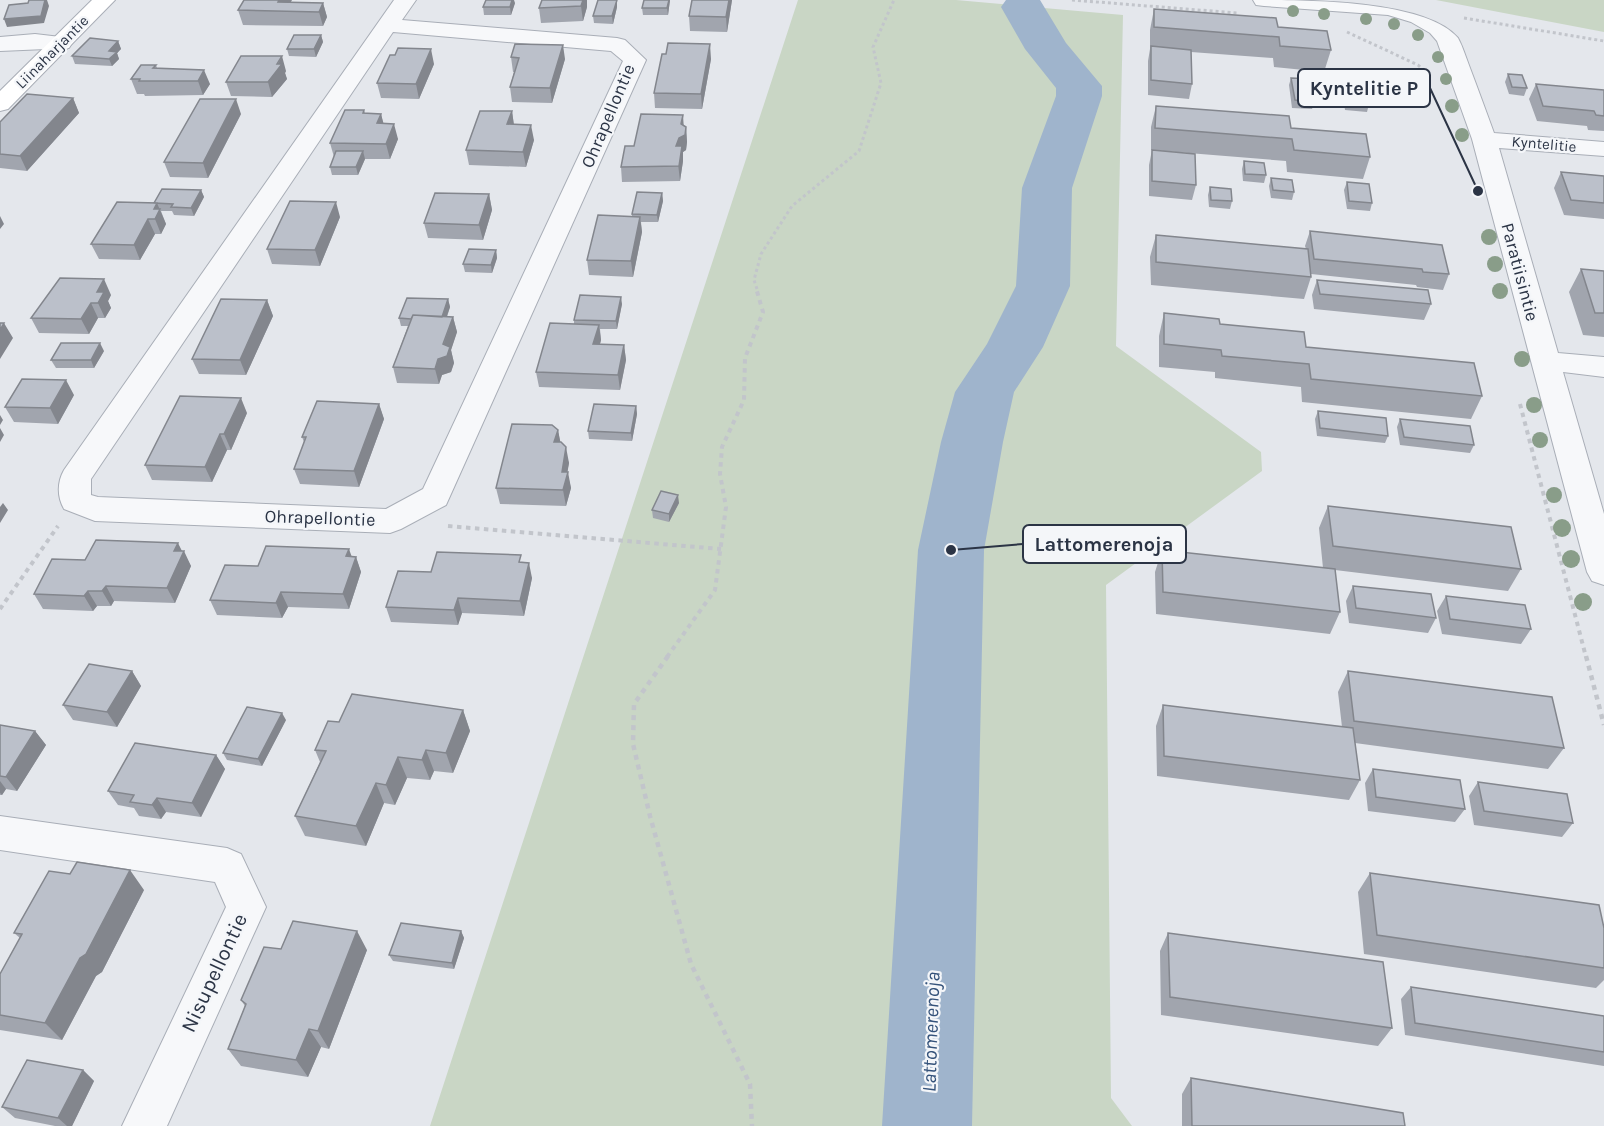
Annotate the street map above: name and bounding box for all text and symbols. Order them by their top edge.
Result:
street label: Liinaharjantie [12,12,92,92]
street label: Ohrapellontie [576,61,640,171]
callout: Kyntelitie P [1298,69,1430,107]
text: Kyntelitie P [1310,77,1419,100]
street label: Kyntelitie [1511,132,1577,156]
street label: Paratiisintie [1496,220,1544,324]
street label: Ohrapellontie [264,505,376,531]
callout: Lattomerenoja [1023,525,1186,563]
text: Lattomerenoja [1035,533,1173,556]
street label: Nisupellontie [176,910,252,1036]
water label: Lattomerenoja [917,971,945,1093]

